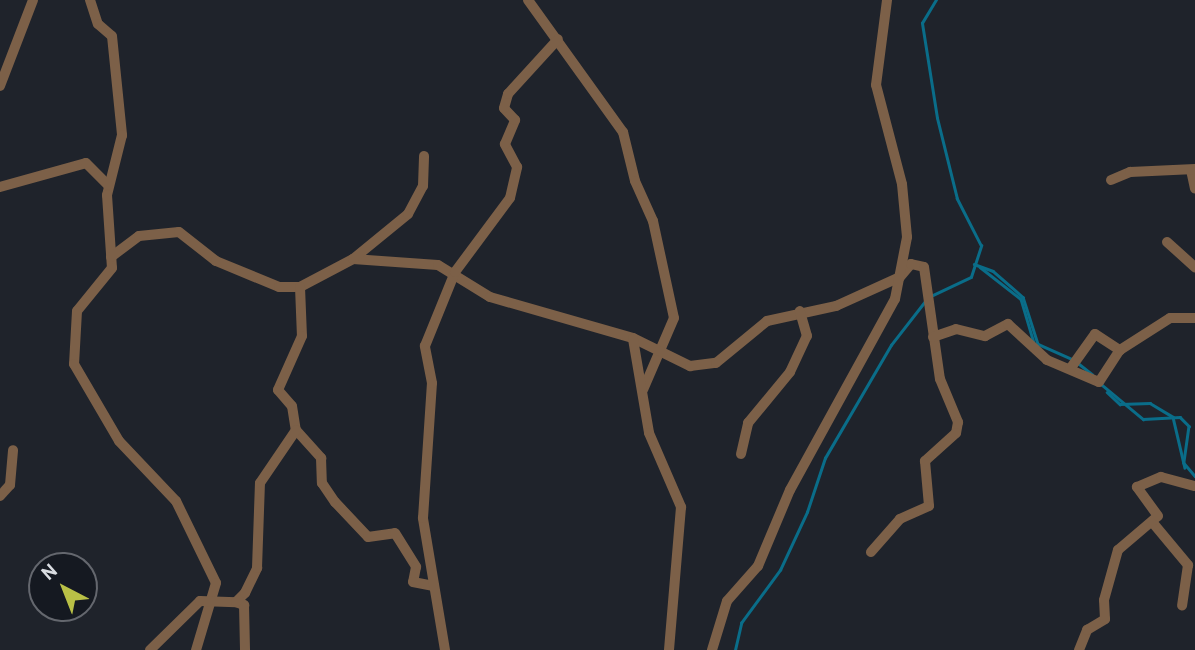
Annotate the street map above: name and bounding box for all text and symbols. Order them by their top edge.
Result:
north arrow [28,552,98,622]
text: N [37,559,63,586]

